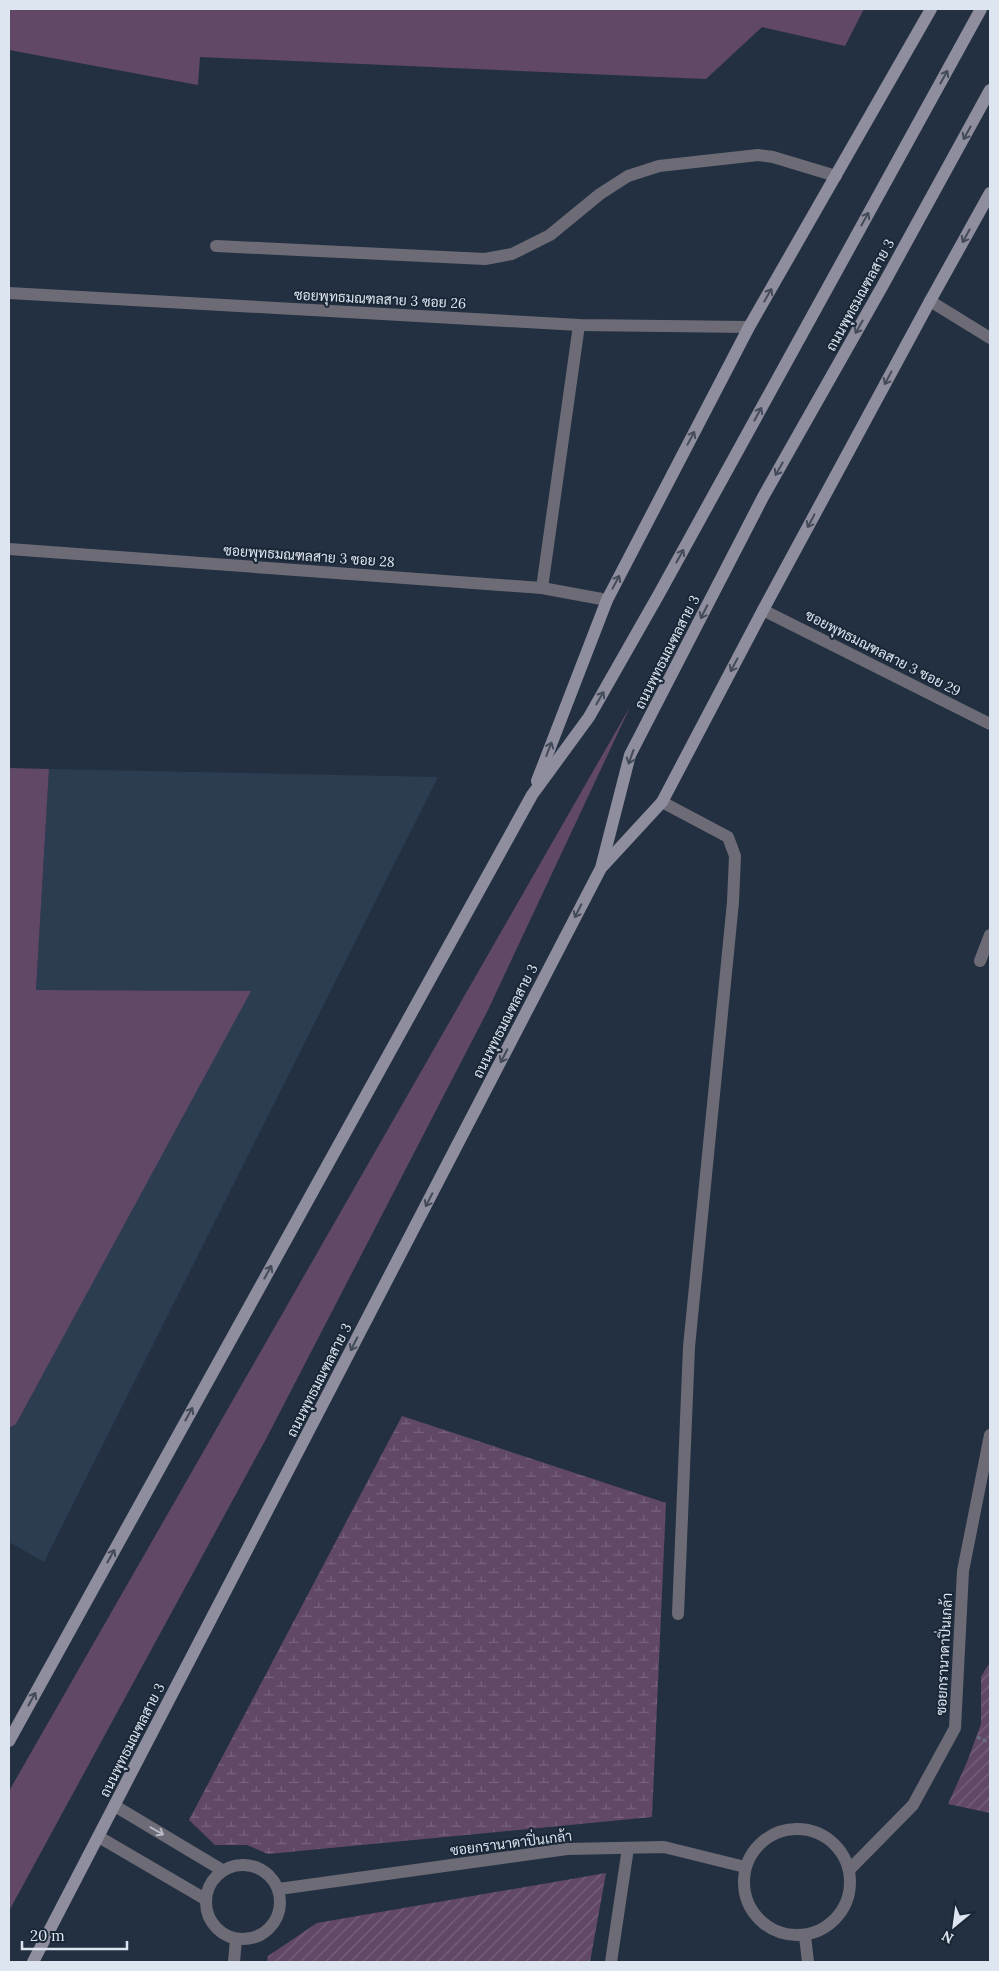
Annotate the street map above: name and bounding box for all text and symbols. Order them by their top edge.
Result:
one-way arrow [939,70,949,84]
one-way arrow [962,125,972,140]
one-way arrow [861,212,871,227]
one-way arrow [961,228,971,242]
street label: ถนนพุทธมณฑลสาย 3 [822,236,899,355]
street label: ซอยพุทธมณฑลสาย 3 ซอย 26 [293,286,466,313]
one-way arrow [763,287,773,302]
one-way arrow [854,320,864,334]
one-way arrow [883,371,893,386]
one-way arrow [754,407,764,422]
one-way arrow [687,431,696,446]
one-way arrow [774,461,784,475]
one-way arrow [806,514,816,529]
street label: ซอยพุทธมณฑลสาย 3 ซอย 28 [223,541,396,572]
one-way arrow [675,549,685,564]
one-way arrow [612,575,621,590]
street label: ถนนพุทธมณฑลสาย 3 [630,592,704,712]
one-way arrow [699,605,709,620]
street label: ซอยพุทธมณฑลสาย 3 ซอย 29 [802,606,964,701]
one-way arrow [729,657,739,671]
one-way arrow [596,691,606,706]
one-way arrow [545,742,554,757]
one-way arrow [625,749,635,765]
one-way arrow [573,903,582,918]
street label: ถนนพุทธมณฑลสาย 3 [468,961,542,1081]
one-way arrow [499,1048,509,1063]
one-way arrow [424,1192,433,1207]
one-way arrow [263,1264,273,1279]
street label: ถนนพุทธมณฑลสาย 3 [282,1320,356,1440]
one-way arrow [349,1336,358,1351]
one-way arrow [185,1407,195,1422]
one-way arrow [106,1549,116,1564]
street label: ซอยกรานาดาปิ่นเกล้า [929,1592,956,1716]
street label: ถนนพุทธมณฑลสาย 3 [95,1680,169,1800]
one-way arrow [28,1692,38,1706]
street label: ซอยกรานาดาปิ่นเกล้า [449,1824,573,1859]
one-way arrow [150,1826,164,1836]
north arrow [929,1901,979,1951]
scale bar [22,1918,128,1950]
text: 20 m [30,1926,65,1945]
text: N [938,1927,957,1948]

